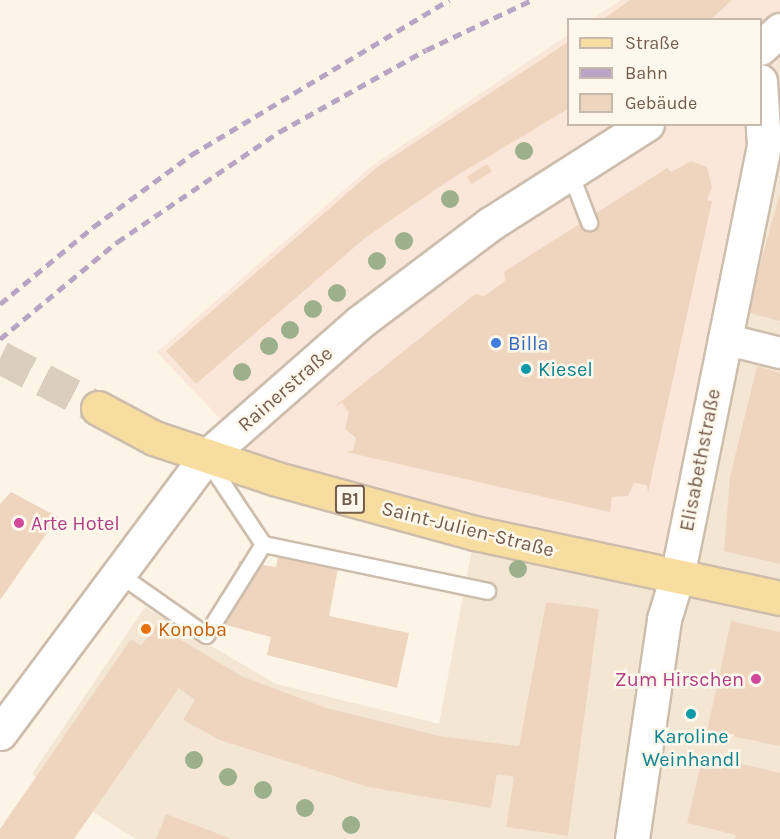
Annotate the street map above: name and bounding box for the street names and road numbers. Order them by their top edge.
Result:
street label: Rainerstraße [233,341,337,437]
street label: Elisabethstraße [674,387,726,533]
road number: B1 [334,484,366,514]
street label: Saint-Julien-Straße [379,496,557,562]

